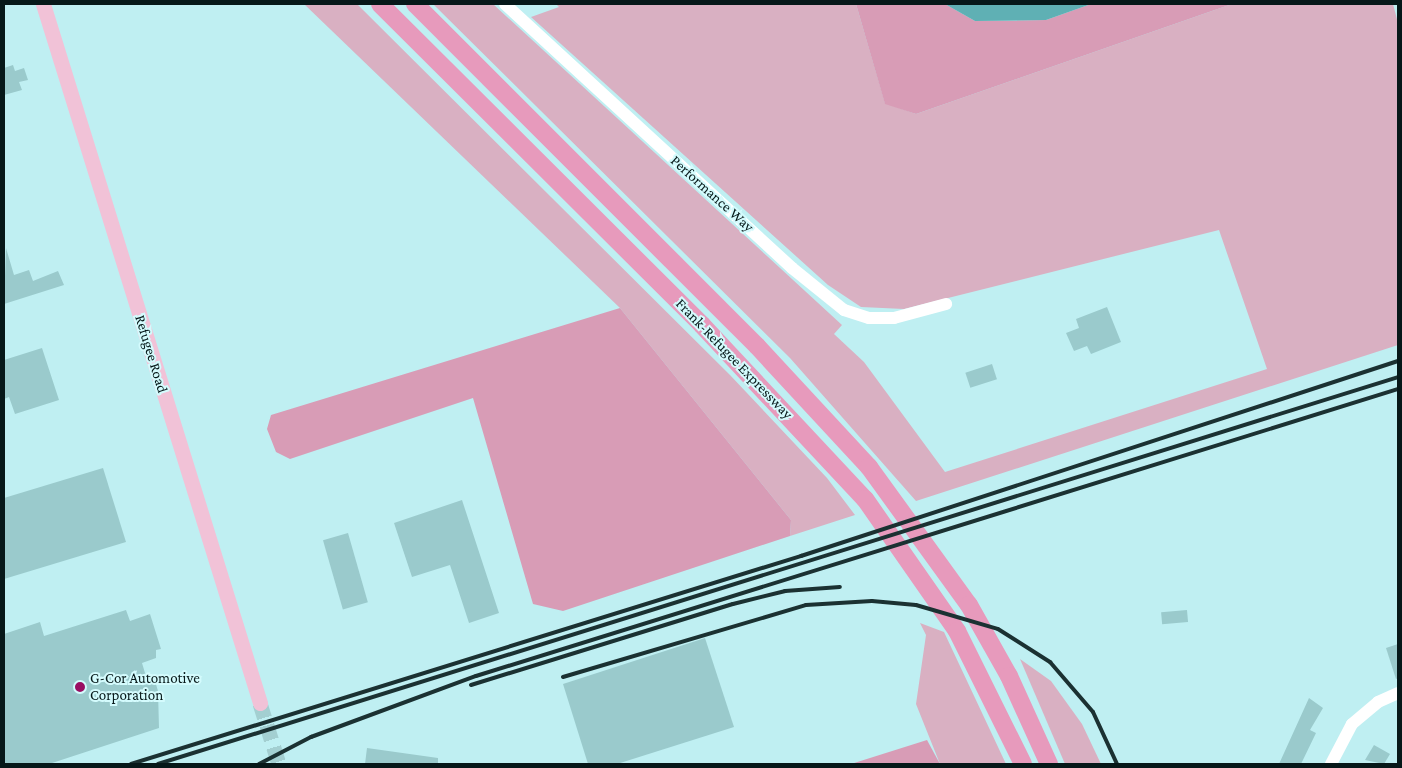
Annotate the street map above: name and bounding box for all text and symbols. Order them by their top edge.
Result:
street label: Performance Way [667,152,757,236]
street label: Frank-Refugee Expressway [672,295,796,423]
street label: Refugee Road [131,313,171,395]
place label: G-Cor Automotive Corporation [90,669,200,704]
marker: G-Cor Automotive Corporation [74,681,86,693]

